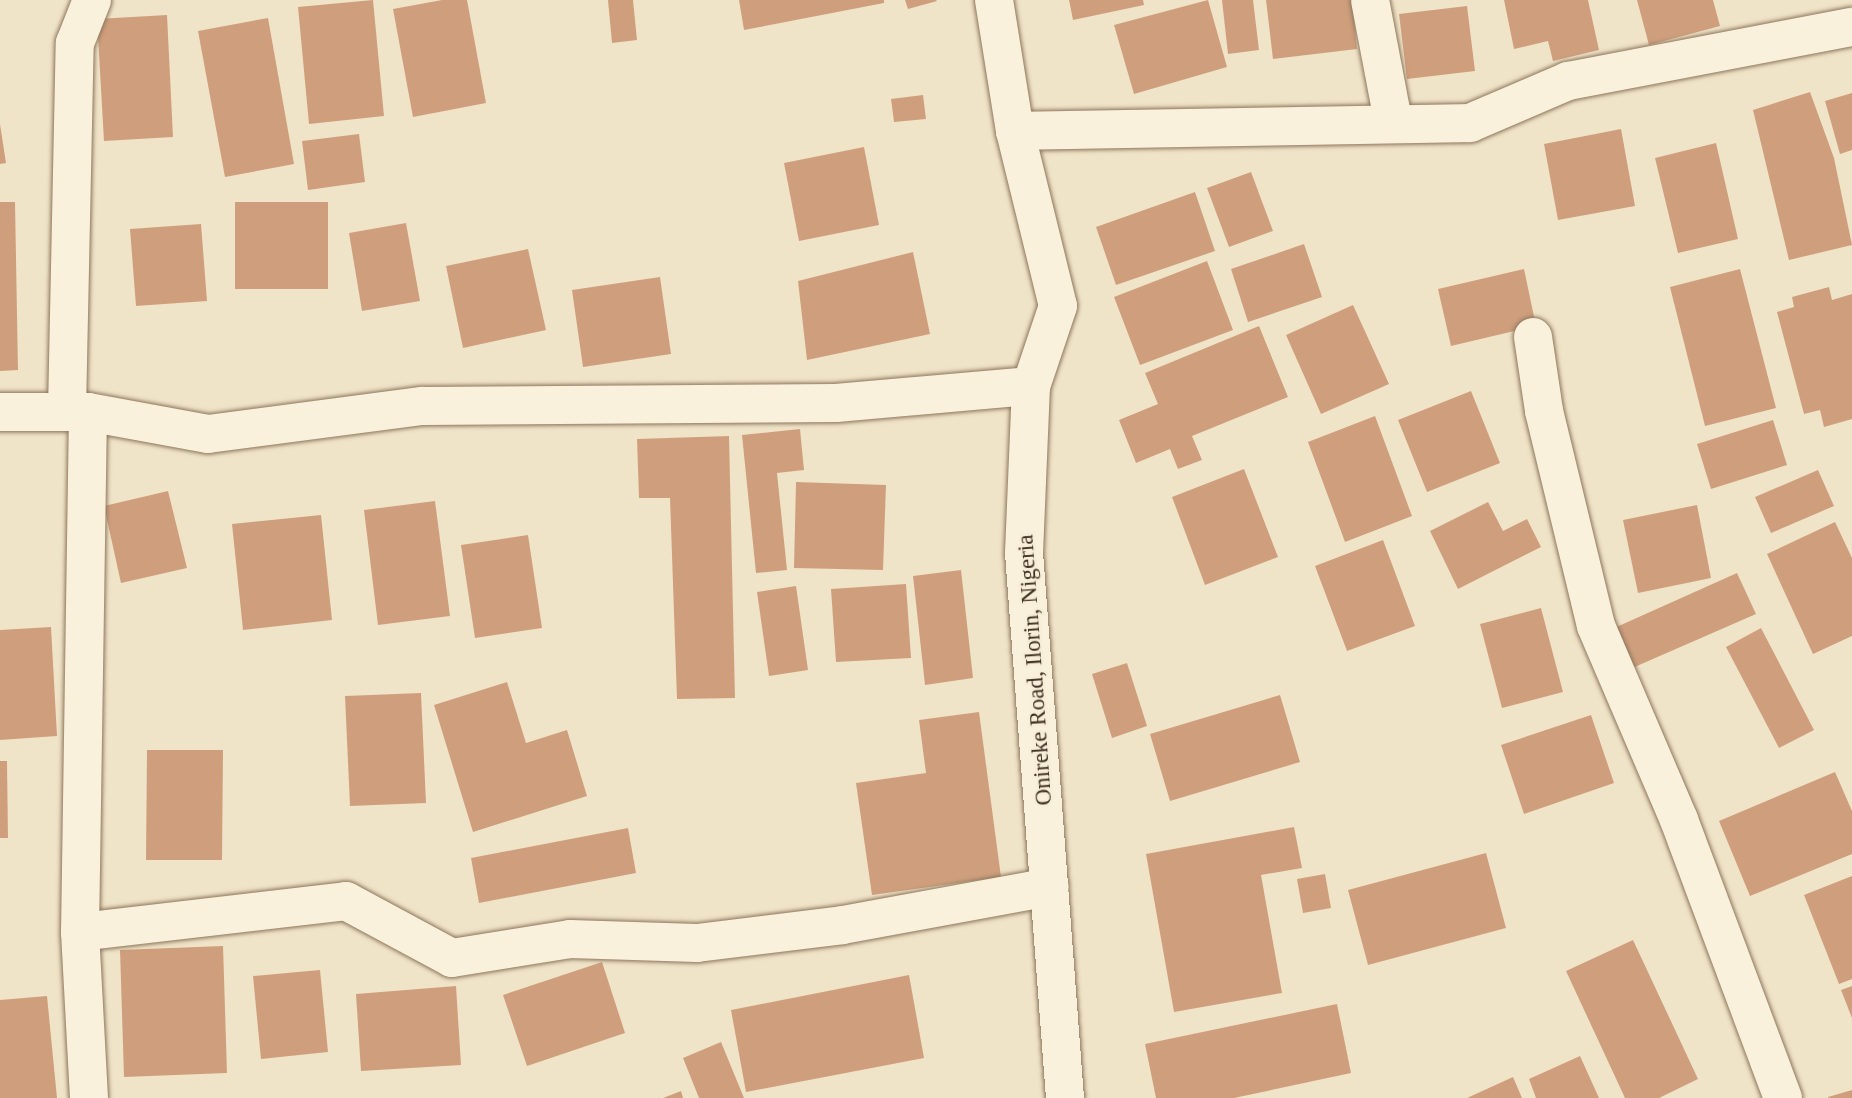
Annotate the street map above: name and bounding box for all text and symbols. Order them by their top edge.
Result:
street label: Onireke Road, Ilorin, Nigeria [1012,534,1058,806]

